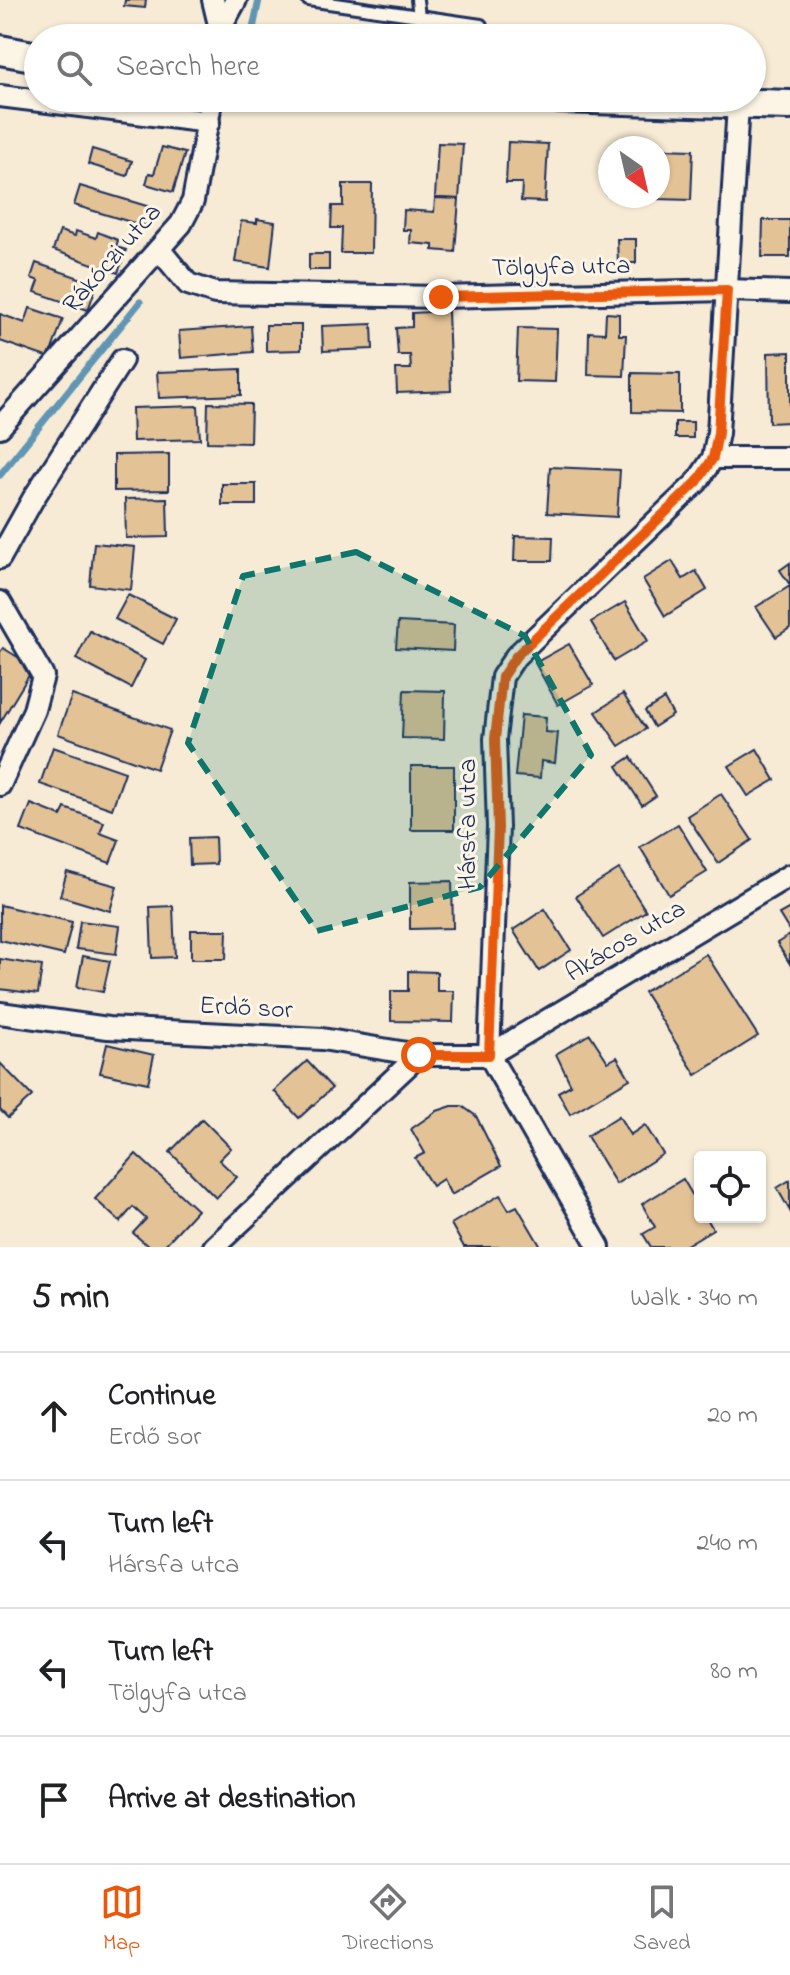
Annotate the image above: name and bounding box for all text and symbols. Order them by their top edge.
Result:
search box [24,24,766,112]
icon: search [52,46,96,90]
text: Search here [116,46,260,90]
north arrow [598,136,670,208]
street label: Rákóczi utca [54,196,172,322]
street label: Tölgyfa utca [491,248,631,288]
route end [423,279,459,315]
street label: Hársfa utca [450,758,488,890]
street label: Akácos utca [559,891,693,993]
street label: Erdő sor [198,988,294,1030]
route start [401,1037,437,1073]
map controls [694,1151,766,1223]
button: locate [694,1151,766,1223]
text: 5 min [32,1274,109,1324]
text: Walk · 340 m [630,1280,758,1318]
text: Continue [108,1375,216,1419]
icon: ahead [32,1394,76,1438]
text: 20 m [707,1397,758,1435]
text: Erdő sor [108,1419,201,1457]
text: Turn left [108,1503,213,1547]
icon: left [32,1522,76,1566]
text: 240 m [696,1525,758,1563]
text: Hársfa utca [108,1547,239,1585]
text: Turn left [108,1631,213,1675]
icon: left [32,1650,76,1694]
text: 80 m [710,1653,758,1691]
text: Tölgyfa utca [108,1675,247,1713]
icon: arrive [32,1778,76,1822]
text: Arrive at destination [108,1778,356,1822]
tab: Map [100,1880,144,1960]
tab: Directions [343,1880,434,1960]
tab: Saved [633,1880,690,1960]

